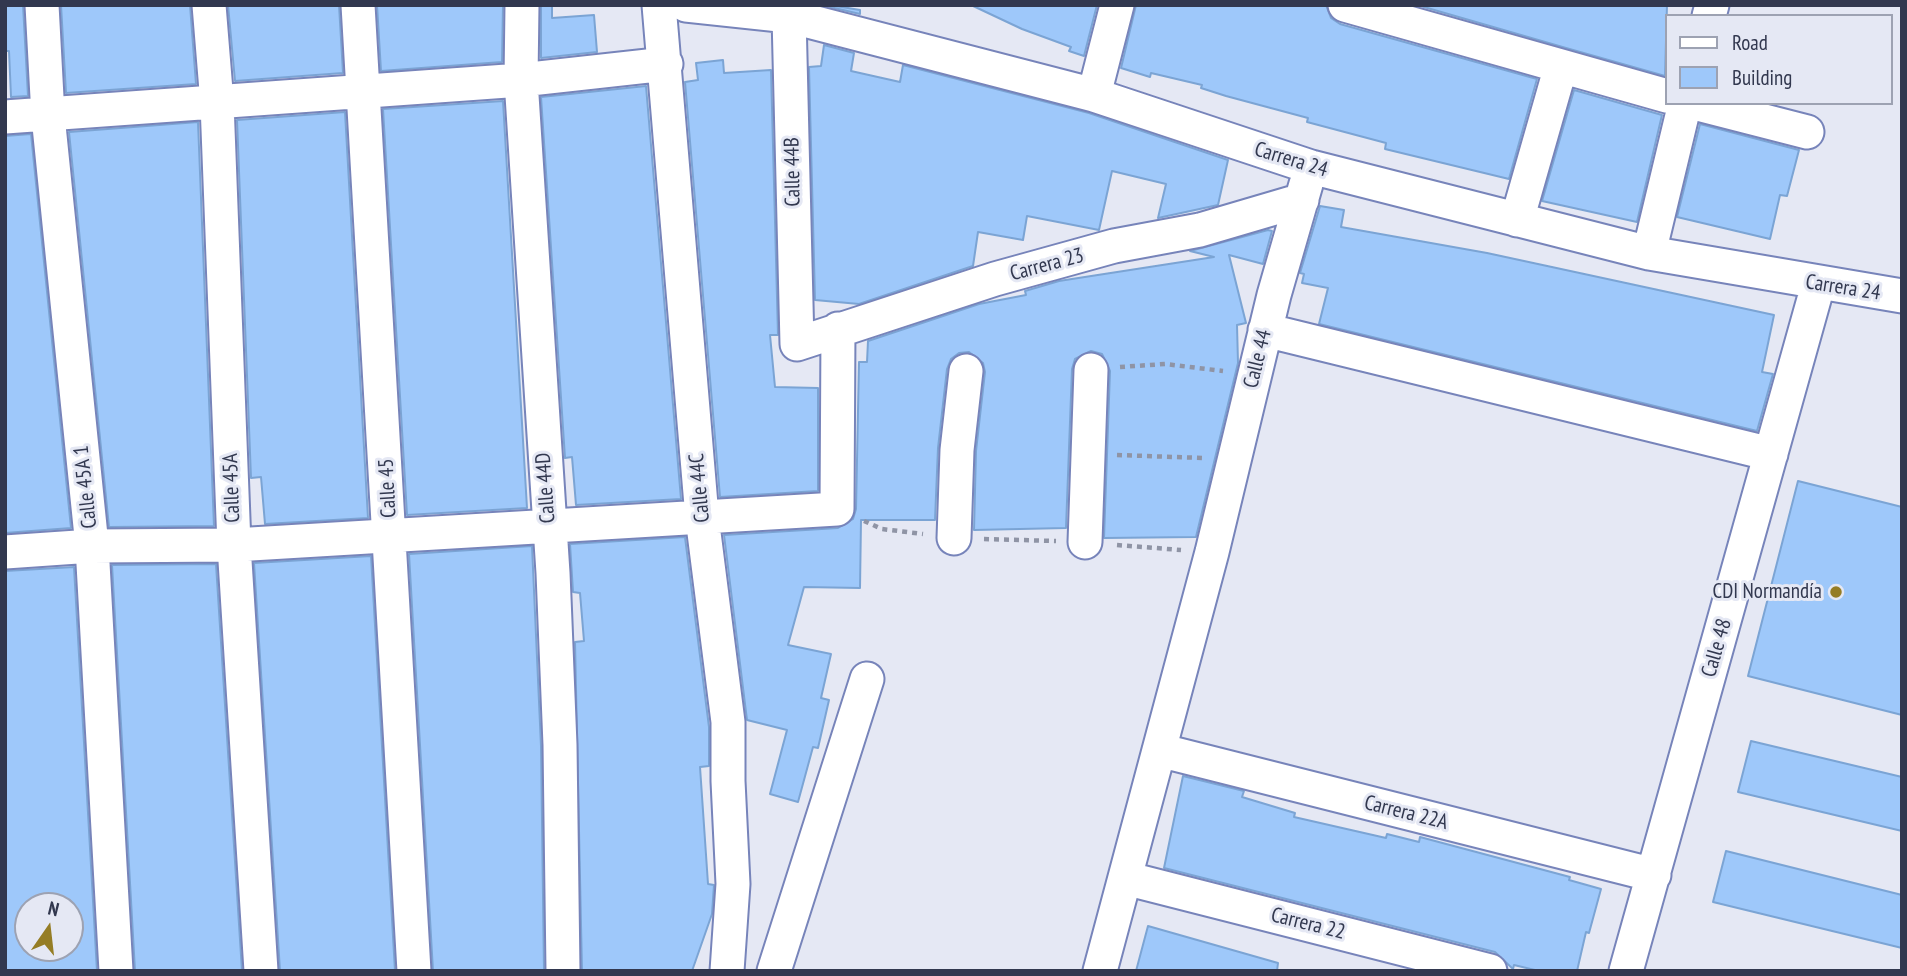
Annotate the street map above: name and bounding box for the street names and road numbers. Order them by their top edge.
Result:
street label: Calle 44B [780,137,806,207]
street label: Carrera 24 [1251,137,1331,183]
street label: Carrera 23 [1007,243,1087,287]
street label: Carrera 24 [1804,270,1882,306]
street label: Calle 44 [1239,327,1277,391]
street label: Calle 45A 1 [69,444,103,530]
street label: Calle 44D [531,452,561,524]
street label: Calle 44C [684,452,716,524]
street label: Calle 45A [218,453,246,523]
street label: Calle 45 [374,458,402,518]
street label: Calle 48 [1697,616,1737,680]
street label: Carrera 22A [1362,790,1450,836]
street label: Carrera 22 [1268,903,1348,945]

